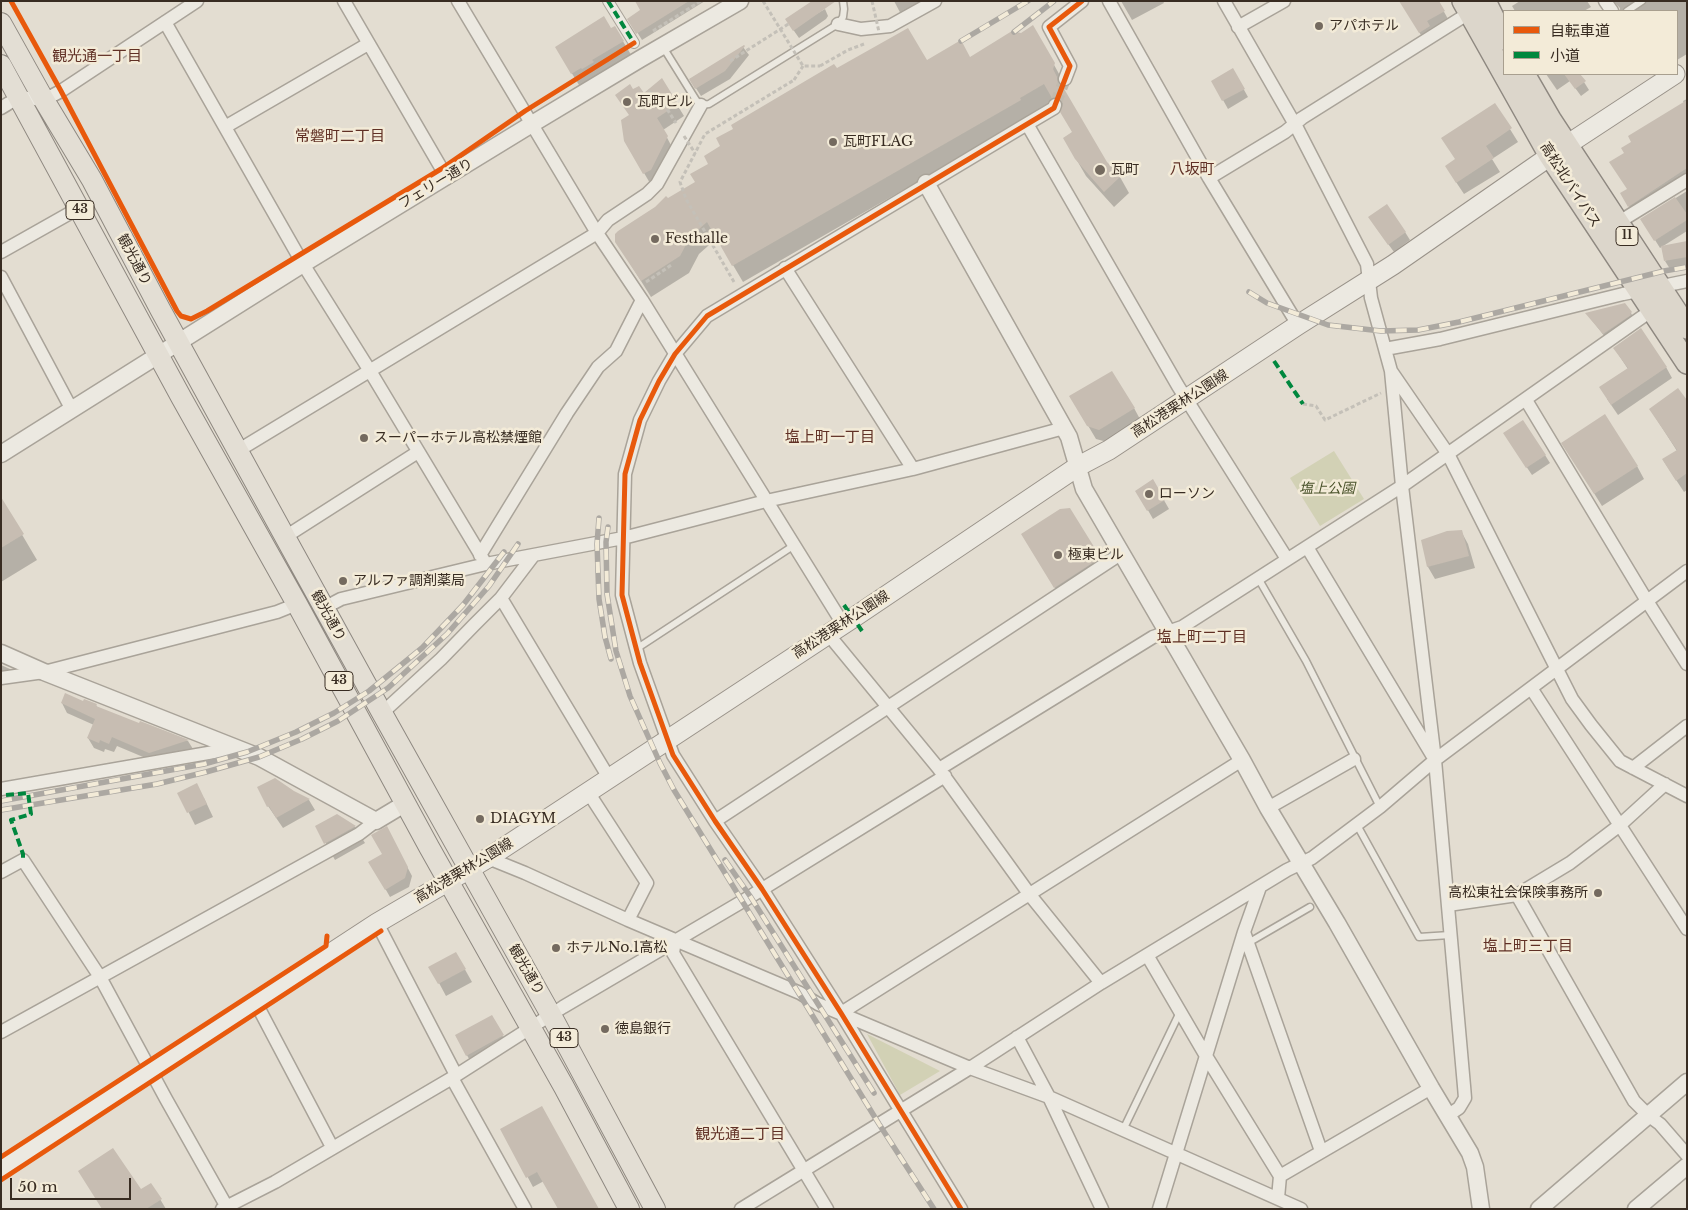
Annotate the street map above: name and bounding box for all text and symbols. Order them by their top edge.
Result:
legend [1503,10,1678,75]
place label: アパホテル [1329,18,1399,34]
marker: アパホテル [1313,20,1325,32]
text: 自転車道 [1550,21,1610,40]
text: 小道 [1550,46,1580,65]
district label: 観光通一丁目 [52,48,142,66]
place label: 瓦町ビル [637,94,693,110]
marker: 瓦町ビル [621,96,633,108]
district label: 常磐町二丁目 [295,128,385,146]
place label: 瓦町FLAG [843,134,913,150]
marker: 瓦町FLAG [827,136,839,148]
street label: 高松北バイパス [1536,139,1604,231]
street label: フェリー通り [396,155,476,213]
district label: 八坂町 [1170,161,1214,179]
place label: 瓦町 [1111,162,1139,178]
marker: 瓦町 [1093,163,1107,177]
road number: 43 [66,200,94,220]
road number: 11 [1616,227,1638,246]
street label: 観光通り [113,231,155,289]
place label: Festhalle [665,231,728,247]
marker: Festhalle [649,233,661,245]
street label: 高松港栗林公園線 [1128,366,1232,442]
district label: 塩上町一丁目 [785,429,875,447]
place label: スーパーホテル高松禁煙館 [374,430,542,446]
marker: スーパーホテル高松禁煙館 [358,432,370,444]
park label: 塩上公園 [1299,481,1355,497]
place label: ローソン [1159,486,1215,502]
marker: ローソン [1143,488,1155,500]
place label: 極東ビル [1068,547,1124,563]
marker: 極東ビル [1052,549,1064,561]
place label: アルファ調剤薬局 [353,573,465,589]
marker: アルファ調剤薬局 [337,575,349,587]
street label: 観光通り [307,587,349,645]
street label: 高松港栗林公園線 [789,587,893,663]
district label: 塩上町二丁目 [1157,629,1247,647]
road number: 43 [325,671,353,690]
place label: DIAGYM [490,811,556,827]
marker: DIAGYM [474,813,486,825]
street label: 高松港栗林公園線 [412,835,516,907]
place label: 高松東社会保険事務所 [1448,885,1588,901]
marker: 高松東社会保険事務所 [1592,887,1604,899]
district label: 塩上町三丁目 [1483,938,1573,956]
place label: ホテルNo.1高松 [566,940,667,956]
street label: 観光通り [505,942,547,998]
marker: ホテルNo.1高松 [550,942,562,954]
place label: 徳島銀行 [615,1021,671,1037]
marker: 徳島銀行 [599,1023,611,1035]
road number: 43 [550,1028,578,1048]
district label: 観光通二丁目 [695,1126,785,1144]
scale bar [12,1168,134,1200]
text: 50 m [18,1177,58,1196]

